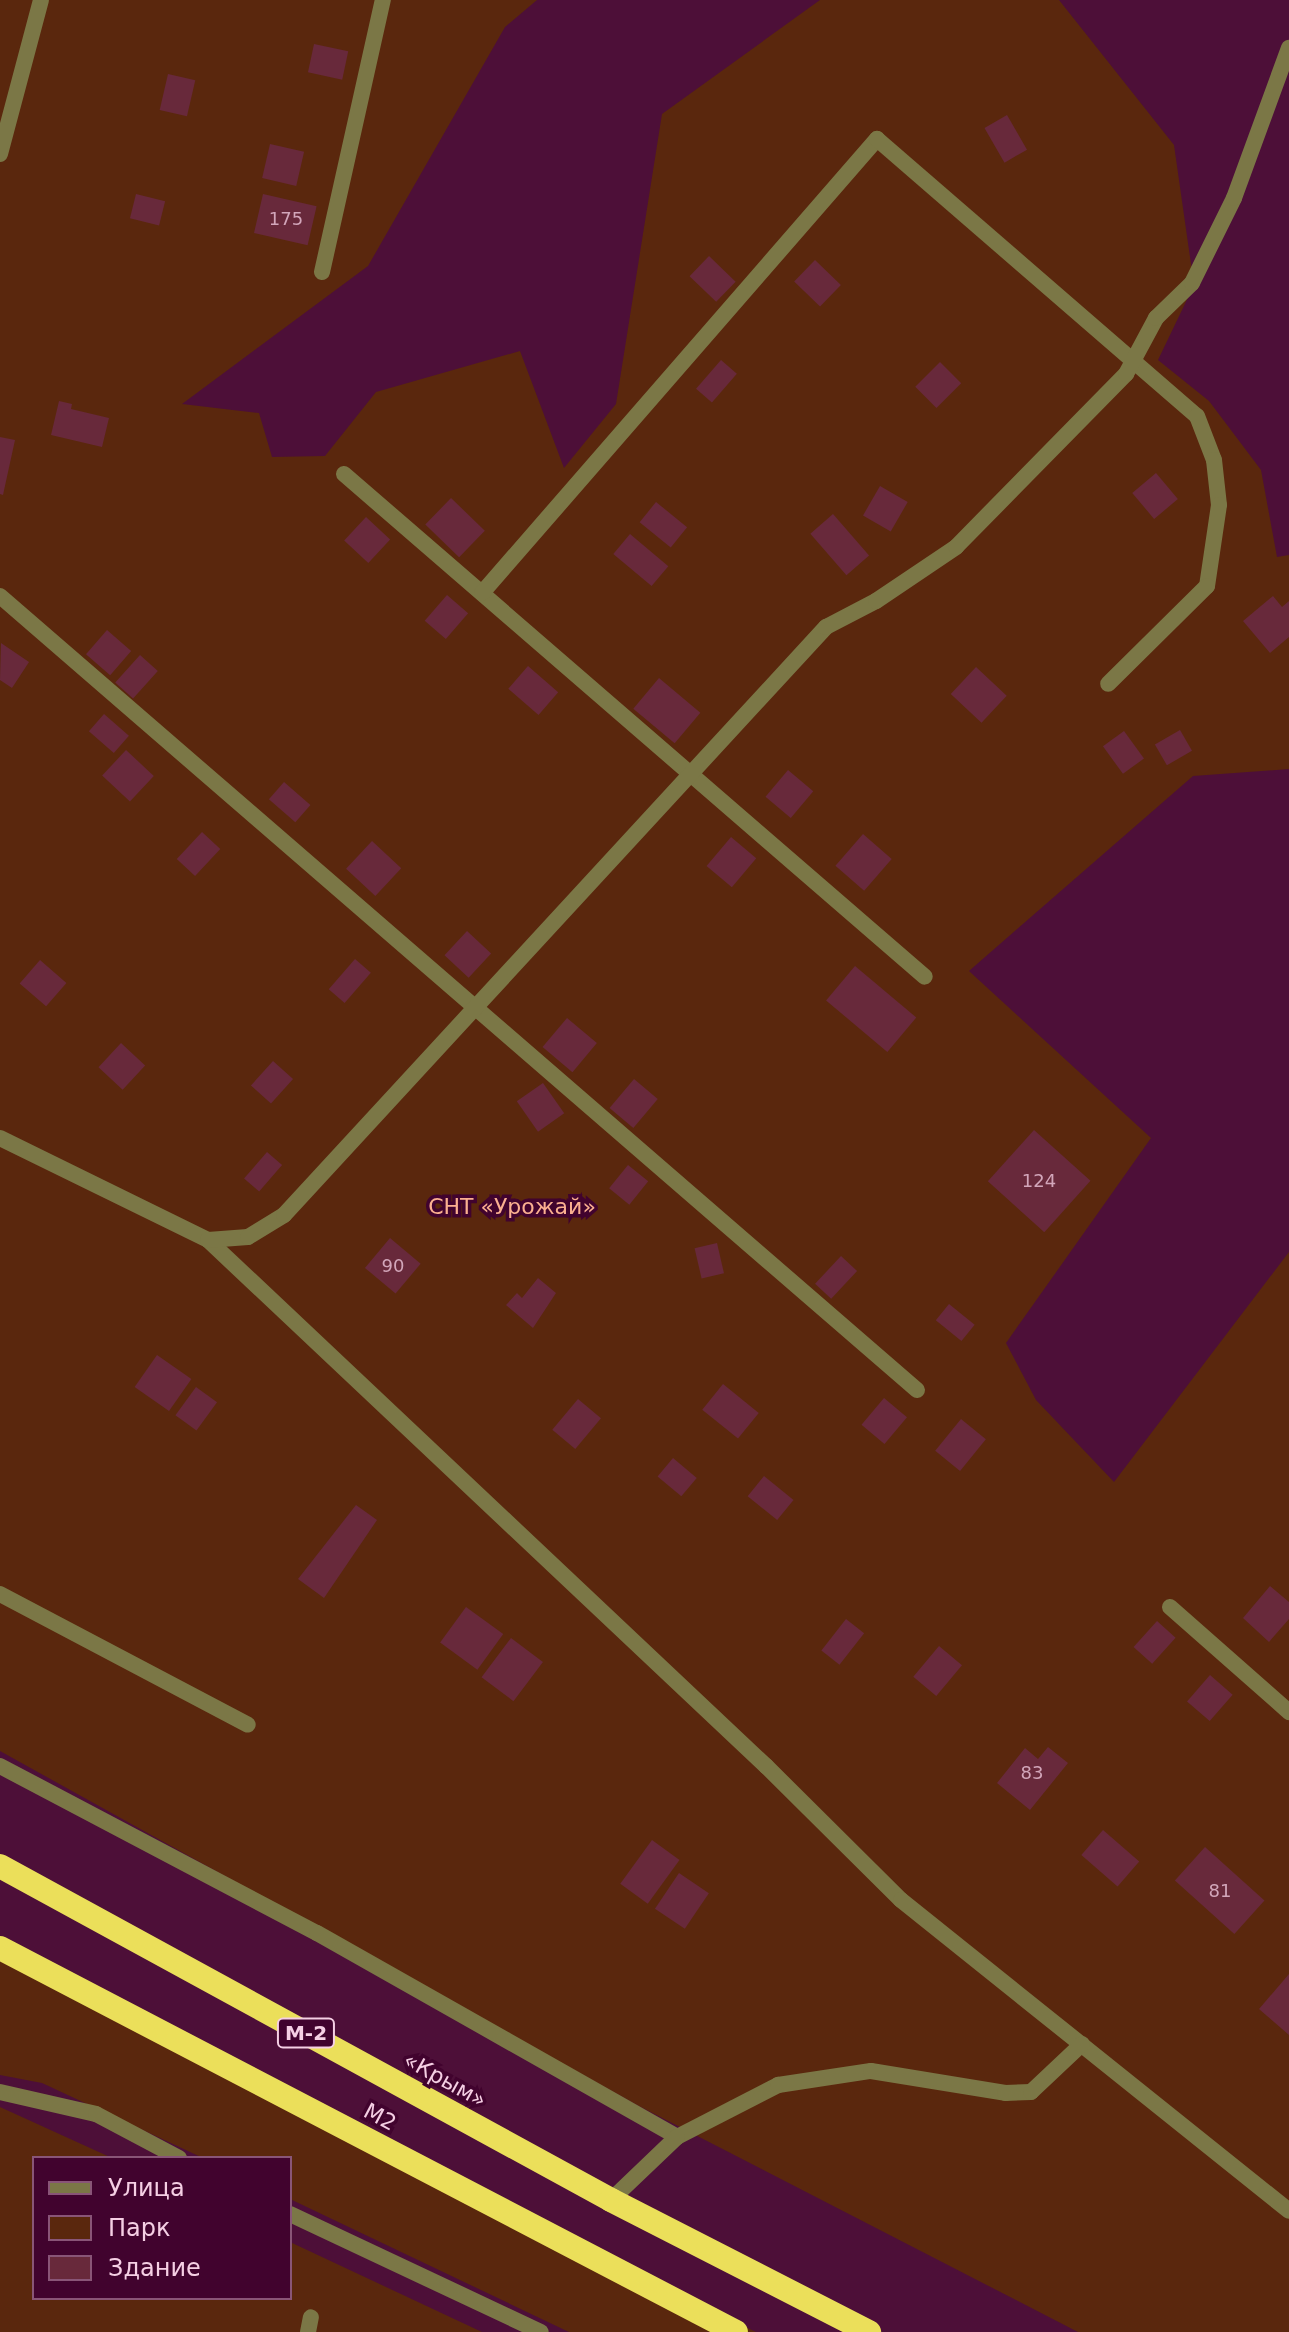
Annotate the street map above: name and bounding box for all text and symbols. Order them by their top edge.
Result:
house number: 175 [269,208,303,230]
house number: 124 [1022,1170,1056,1192]
park label: СНТ «Урожай» [428,1194,596,1220]
house number: 90 [382,1255,404,1277]
house number: 83 [1021,1762,1043,1784]
house number: 81 [1209,1880,1231,1902]
road number: М-2 [276,2017,336,2049]
street label: «Крым» [399,2047,491,2113]
street label: М2 [359,2098,401,2136]
legend [32,2156,292,2300]
text: Улица [108,2174,185,2202]
text: Парк [108,2214,170,2242]
text: Здание [108,2254,201,2282]

